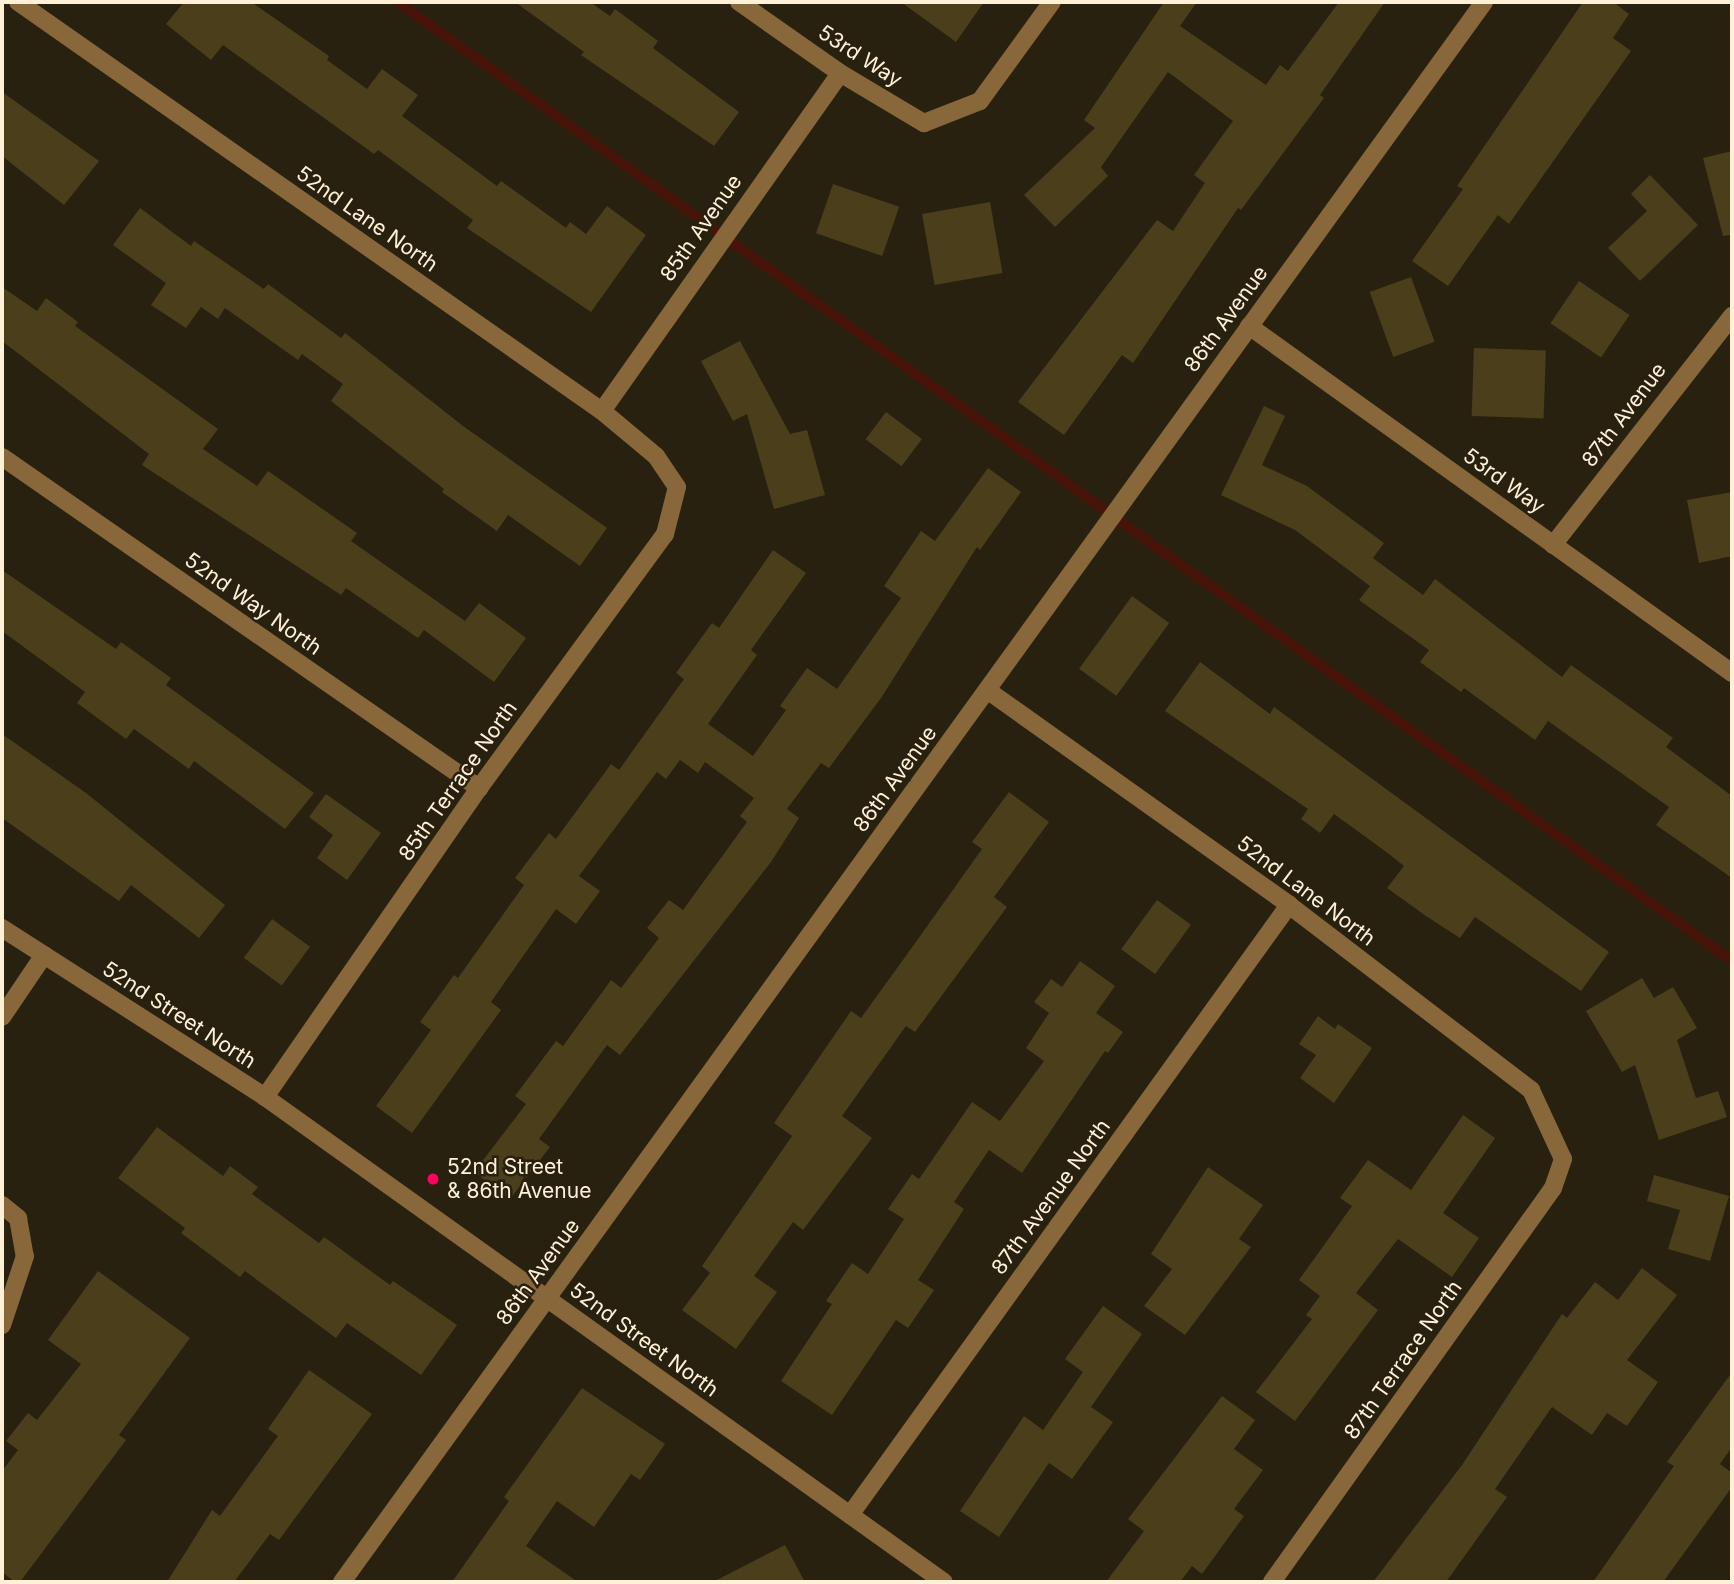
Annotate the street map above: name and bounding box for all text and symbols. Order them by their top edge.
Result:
street label: 53rd Way [813,20,907,92]
street label: 52nd Lane North [291,161,443,277]
street label: 85th Avenue [655,170,747,286]
street label: 86th Avenue [1179,261,1273,377]
street label: 87th Avenue [1577,358,1671,472]
street label: 53rd Way [1458,443,1550,519]
street label: 52nd Way North [180,547,326,661]
street label: 85th Terrace North [393,696,523,866]
street label: 86th Avenue [848,721,942,837]
street label: 52nd Lane North [1232,831,1380,951]
street label: 52nd Street North [98,956,260,1074]
street label: 87th Avenue North [986,1114,1116,1280]
place label: 52nd Street & 86th Avenue [447,1154,591,1204]
marker: 52nd Street & 86th Avenue [425,1171,441,1187]
street label: 86th Avenue [491,1214,585,1330]
street label: 87th Terrace North [1339,1276,1467,1444]
street label: 52nd Street North [565,1278,723,1402]

